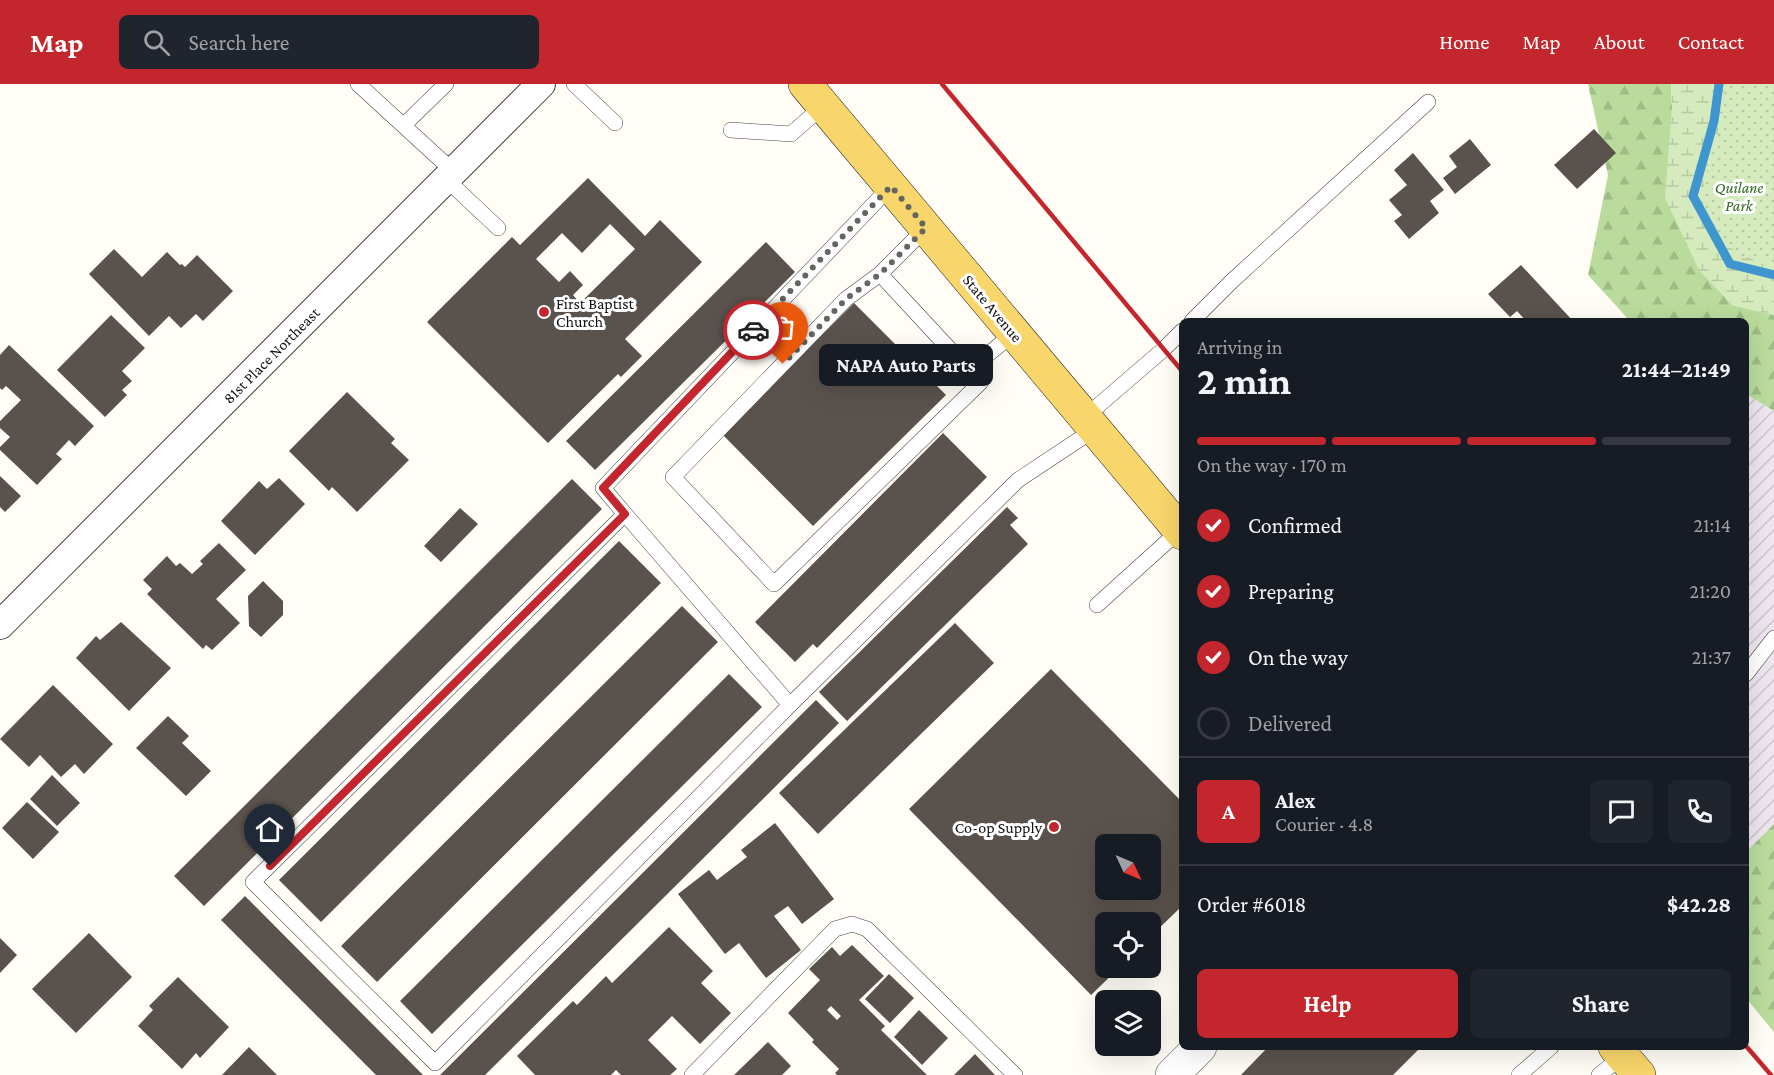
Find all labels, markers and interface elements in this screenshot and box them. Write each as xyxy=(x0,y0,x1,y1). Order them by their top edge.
search box xyxy=(119,15,539,69)
icon: search xyxy=(140,26,173,59)
text: Map xyxy=(30,27,83,58)
text: Search here xyxy=(188,30,289,55)
text: Home xyxy=(1439,30,1489,54)
text: Map xyxy=(1522,30,1561,54)
text: About xyxy=(1594,30,1645,54)
text: Contact xyxy=(1678,30,1744,54)
park label: Quilane Park xyxy=(1715,179,1763,214)
street label: State Avenue xyxy=(960,271,1026,345)
place label: First Baptist Church xyxy=(556,295,634,330)
courier xyxy=(723,300,783,360)
pin xyxy=(757,302,808,364)
street label: 81st Place Northeast xyxy=(220,303,323,407)
marker: First Baptist Church xyxy=(537,305,551,319)
icon: bag xyxy=(766,311,799,344)
icon: car xyxy=(737,314,770,347)
text: Arriving in xyxy=(1197,336,1282,358)
callout: NAPA Auto Parts xyxy=(819,343,993,385)
text: NAPA Auto Parts xyxy=(836,354,976,376)
text: 21:44–21:49 xyxy=(1622,357,1731,382)
text: 2 min xyxy=(1197,359,1291,402)
text: On the way · 170 m xyxy=(1197,454,1347,476)
icon: check xyxy=(1197,509,1230,542)
text: Confirmed xyxy=(1248,513,1342,538)
text: 21:14 xyxy=(1693,514,1731,536)
icon: check xyxy=(1197,575,1230,608)
text: Preparing xyxy=(1248,579,1334,604)
text: 21:20 xyxy=(1689,580,1731,602)
icon: check xyxy=(1197,641,1230,674)
text: On the way xyxy=(1248,645,1348,670)
text: 21:37 xyxy=(1692,646,1731,668)
text: Delivered xyxy=(1248,711,1332,736)
button: chat xyxy=(1590,780,1653,843)
button: phone xyxy=(1668,780,1731,843)
text: Alex xyxy=(1275,788,1316,813)
text: A xyxy=(1222,799,1235,824)
pin xyxy=(244,804,295,866)
icon: home xyxy=(253,813,286,846)
text: Courier · 4.8 xyxy=(1275,813,1373,835)
place label: Co-op Supply xyxy=(955,819,1043,837)
marker: Co-op Supply xyxy=(1047,820,1061,834)
north arrow xyxy=(1095,834,1161,900)
map controls xyxy=(1095,834,1161,1056)
text: Order #6018 xyxy=(1197,892,1306,917)
text: $42.28 xyxy=(1667,892,1731,917)
button: locate xyxy=(1095,912,1161,978)
button: Help xyxy=(1197,969,1458,1038)
button: Share xyxy=(1470,969,1731,1038)
button: layers xyxy=(1095,990,1161,1056)

